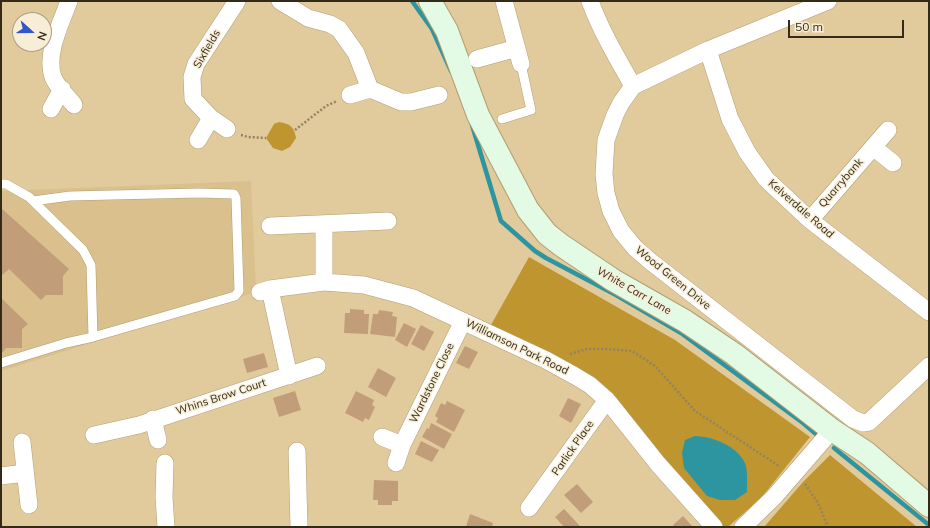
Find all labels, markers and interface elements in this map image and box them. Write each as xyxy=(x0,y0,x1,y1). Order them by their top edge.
north arrow xyxy=(12,12,52,52)
scale bar xyxy=(790,12,906,38)
text: 50 m xyxy=(795,19,823,34)
street label: Sixfields xyxy=(191,27,223,71)
text: N xyxy=(34,30,50,42)
street label: Quarrybank xyxy=(816,156,866,210)
street label: Kelverdale Road xyxy=(765,177,837,241)
street label: Wood Green Drive xyxy=(633,243,713,313)
street label: White Carr Lane xyxy=(594,264,674,318)
street label: Williamson Park Road xyxy=(463,316,571,378)
street label: Wardstone Close xyxy=(407,341,457,425)
street label: Whins Brow Court xyxy=(174,376,268,418)
street label: Parlick Place xyxy=(549,418,597,478)

